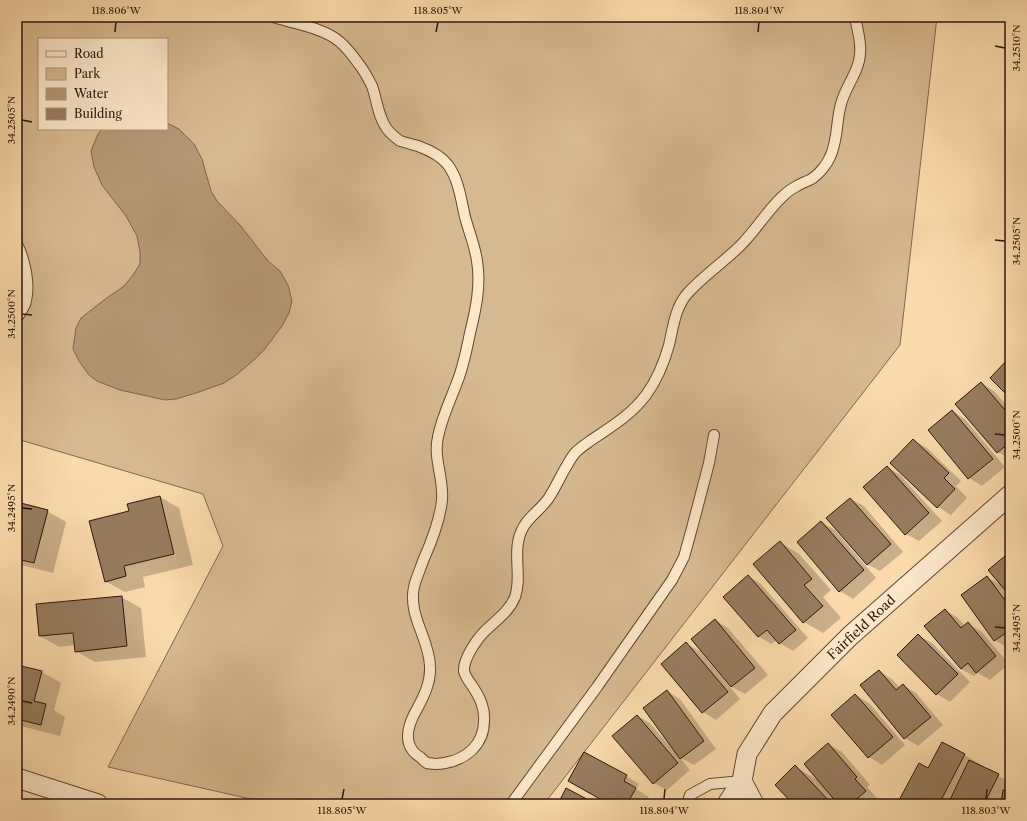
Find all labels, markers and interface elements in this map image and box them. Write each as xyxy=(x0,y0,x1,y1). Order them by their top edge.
text: 118.806°W xyxy=(91,4,142,17)
text: 118.805°W xyxy=(414,4,464,17)
text: 118.804°W xyxy=(734,4,785,17)
text: 34.2510°N xyxy=(1010,24,1023,72)
legend xyxy=(38,38,168,130)
text: Road xyxy=(74,46,104,61)
text: Park xyxy=(74,66,101,81)
text: Water xyxy=(73,86,108,101)
text: 34.2505°N xyxy=(5,96,18,144)
text: Building xyxy=(74,106,122,121)
text: 34.2505°N xyxy=(1010,217,1023,265)
text: 34.2500°N xyxy=(5,289,18,339)
text: 34.2500°N xyxy=(1010,410,1023,460)
text: 34.2495°N xyxy=(5,484,18,532)
street label: Fairfield Road xyxy=(824,591,898,663)
text: 34.2495°N xyxy=(1010,604,1023,652)
text: 34.2490°N xyxy=(5,676,18,726)
text: 118.805°W xyxy=(318,804,368,817)
text: 118.804°W xyxy=(639,804,690,817)
text: 118.803°W xyxy=(961,804,1012,817)

